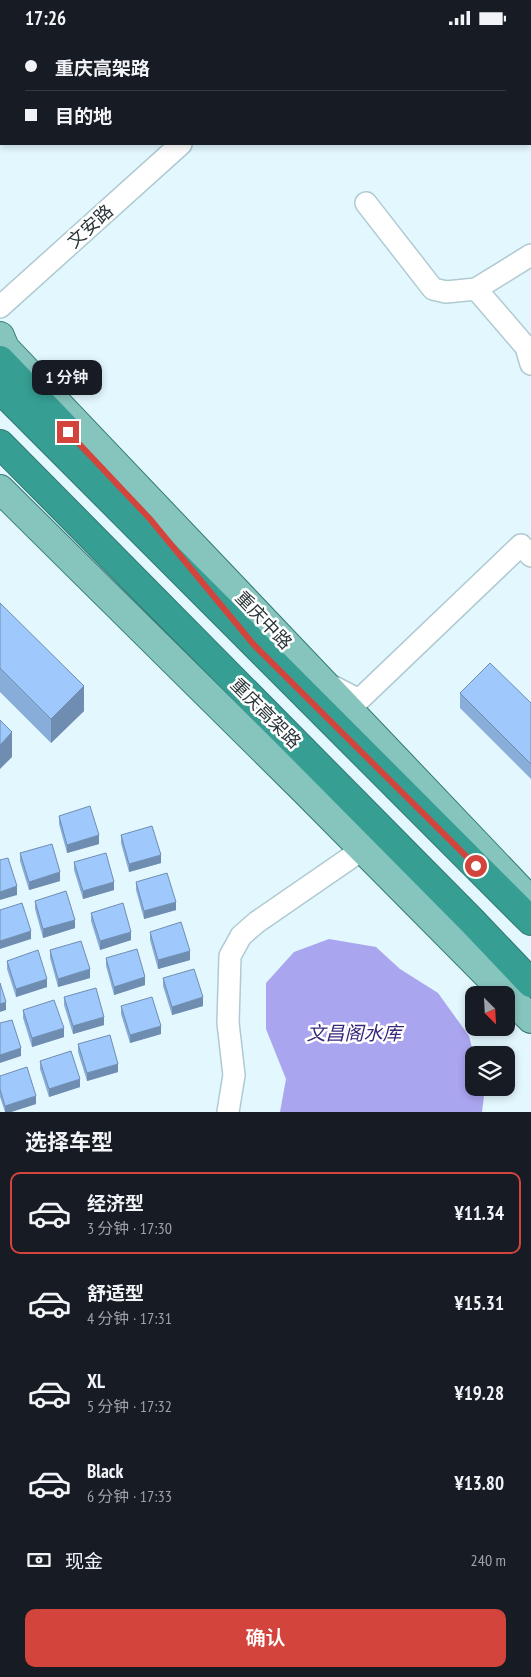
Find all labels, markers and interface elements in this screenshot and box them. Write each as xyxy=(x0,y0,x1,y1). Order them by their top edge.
text: 17:26 xyxy=(25,6,66,30)
text: 重庆高架路 xyxy=(55,56,150,80)
text: 目的地 xyxy=(55,104,112,128)
street label: 文安路 xyxy=(62,199,118,253)
callout: 1 分钟 xyxy=(33,359,103,395)
text: 1 分钟 xyxy=(46,367,88,387)
route end xyxy=(57,421,79,443)
street label: 重庆中路 xyxy=(231,586,297,654)
street label: 重庆高架路 xyxy=(226,673,306,753)
route start xyxy=(465,855,487,877)
north arrow xyxy=(465,986,515,1036)
map controls xyxy=(465,986,515,1096)
water label: 文昌阁水库 xyxy=(306,1021,404,1045)
button: layers xyxy=(465,1046,515,1096)
text: 选择车型 xyxy=(25,1128,113,1156)
icon: car xyxy=(27,1191,72,1236)
text: 经济型 xyxy=(87,1191,144,1215)
text: ¥11.34 xyxy=(455,1201,504,1225)
text: 3 分钟 · 17:30 xyxy=(87,1218,172,1238)
icon: car xyxy=(27,1281,72,1326)
text: 舒适型 xyxy=(87,1281,144,1305)
text: ¥15.31 xyxy=(455,1291,504,1315)
text: 4 分钟 · 17:31 xyxy=(87,1308,172,1328)
text: XL xyxy=(87,1369,105,1393)
icon: car xyxy=(27,1371,72,1416)
text: ¥19.28 xyxy=(455,1381,504,1405)
text: 5 分钟 · 17:32 xyxy=(87,1396,172,1416)
text: Black xyxy=(87,1459,123,1483)
icon: car xyxy=(27,1461,72,1506)
text: ¥13.80 xyxy=(455,1471,504,1495)
text: 6 分钟 · 17:33 xyxy=(87,1486,172,1506)
icon: cash xyxy=(25,1546,53,1574)
text: 现金 xyxy=(65,1549,103,1573)
text: 240 m xyxy=(471,1550,506,1570)
button: 确认 xyxy=(25,1609,506,1667)

